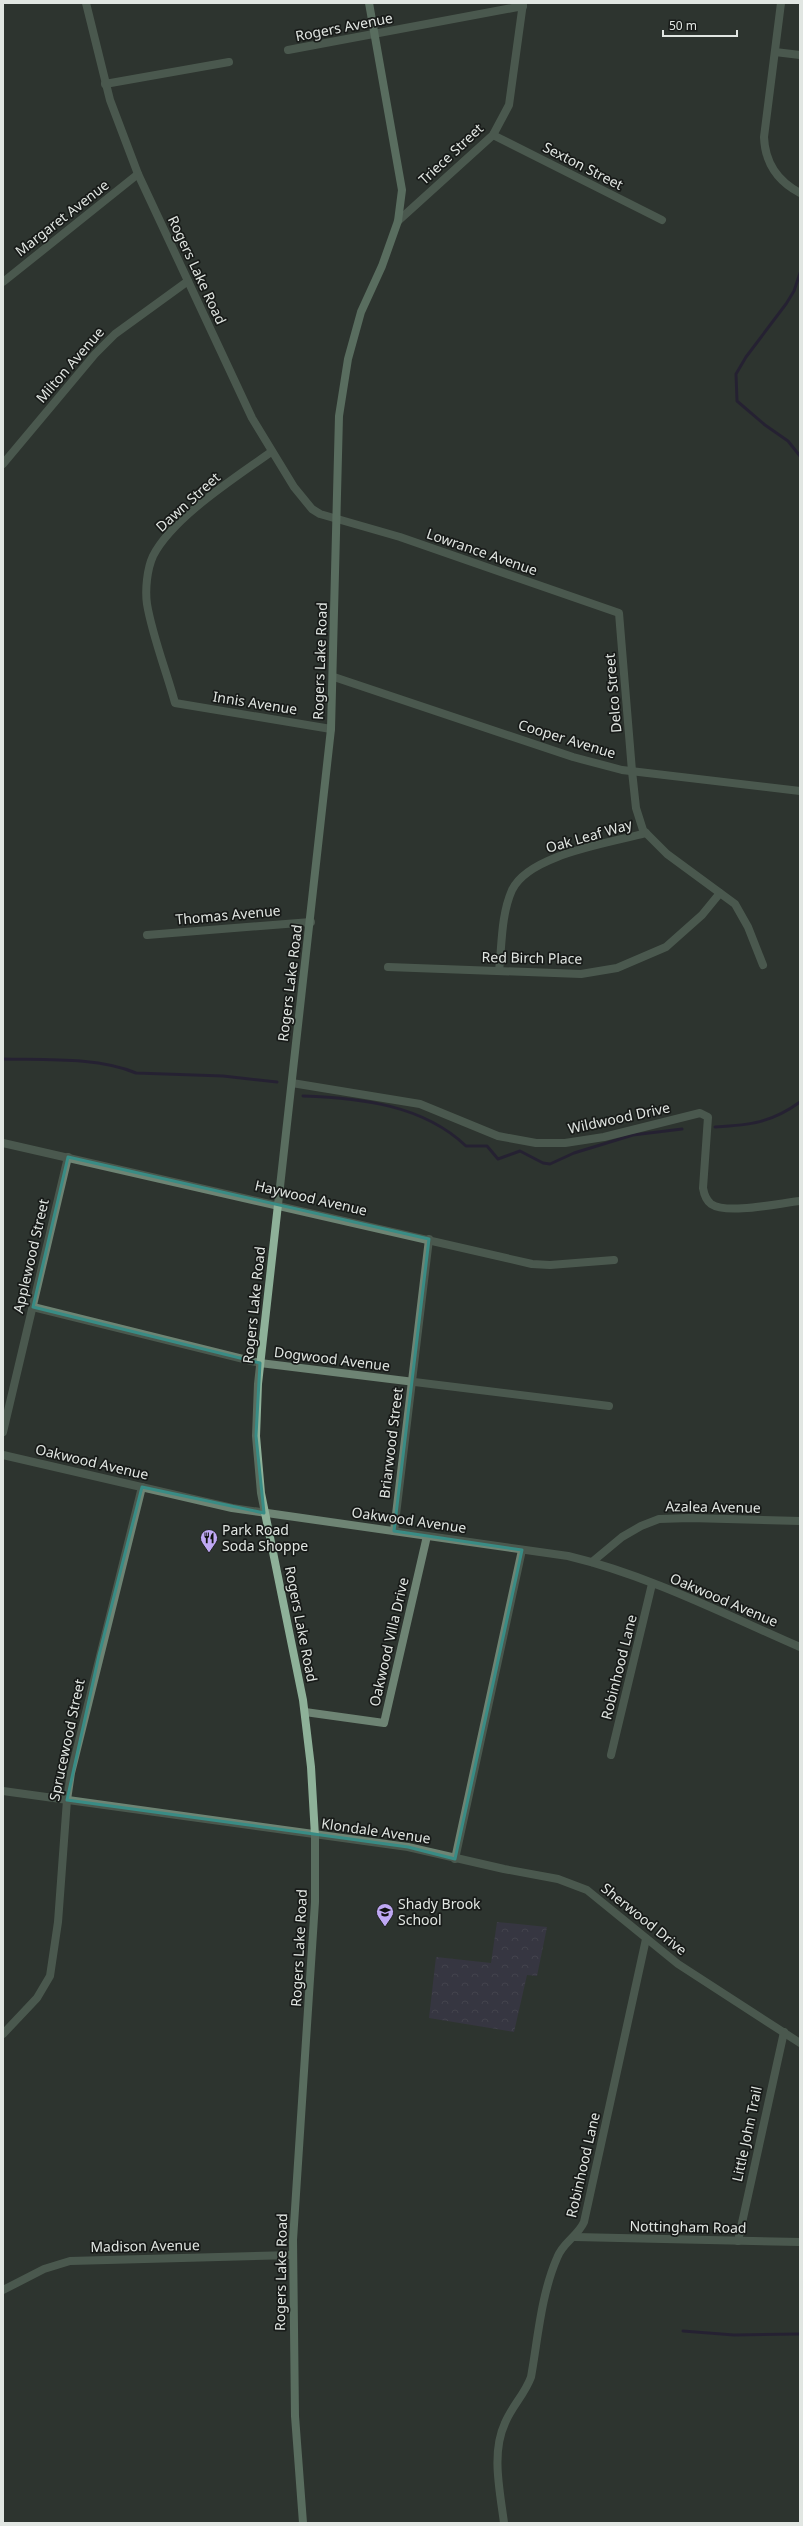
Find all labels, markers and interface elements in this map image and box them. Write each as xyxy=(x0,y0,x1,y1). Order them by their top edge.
street label: Rogers Avenue xyxy=(294,8,394,45)
scale bar xyxy=(663,12,737,38)
text: 50 m xyxy=(669,17,697,34)
street label: Triece Street xyxy=(414,119,487,188)
street label: Sexton Street xyxy=(540,137,627,194)
street label: Margaret Avenue xyxy=(11,175,113,260)
street label: Rogers Lake Road xyxy=(164,212,231,327)
street label: Milton Avenue xyxy=(31,323,108,407)
street label: Dawn Street xyxy=(151,468,224,536)
street label: Lowrance Avenue xyxy=(424,524,540,579)
street label: Rogers Lake Road xyxy=(308,602,331,720)
street label: Delco Street xyxy=(600,653,625,734)
street label: Innis Avenue xyxy=(212,686,299,719)
street label: Cooper Avenue xyxy=(516,715,618,762)
street label: Oak Leaf Way xyxy=(543,814,635,857)
street label: Thomas Avenue xyxy=(175,900,281,929)
street label: Rogers Lake Road xyxy=(273,923,306,1042)
street label: Red Birch Place xyxy=(482,947,583,968)
street label: Wildwood Drive xyxy=(566,1097,672,1138)
street label: Haywood Avenue xyxy=(253,1175,369,1220)
street label: Applewood Street xyxy=(8,1197,53,1315)
street label: Rogers Lake Road xyxy=(238,1245,269,1364)
street label: Dogwood Avenue xyxy=(273,1342,391,1375)
street label: Briarwood Street xyxy=(374,1386,407,1499)
street label: Oakwood Avenue xyxy=(34,1439,151,1484)
street label: Azalea Avenue xyxy=(665,1496,761,1517)
street label: Oakwood Avenue xyxy=(350,1502,468,1537)
place label: Park Road Soda Shoppe xyxy=(222,1520,308,1555)
restaurant icon: Park Road Soda Shoppe xyxy=(199,1528,219,1553)
street label: Rogers Lake Road xyxy=(281,1564,322,1683)
street label: Oakwood Avenue xyxy=(667,1568,781,1631)
street label: Oakwood Villa Drive xyxy=(364,1575,413,1708)
street label: Robinhood Lane xyxy=(596,1612,641,1721)
street label: Sprucewood Street xyxy=(44,1677,89,1803)
street label: Klondale Avenue xyxy=(320,1813,432,1848)
street label: Sherwood Drive xyxy=(598,1878,691,1959)
street label: Rogers Lake Road xyxy=(286,1889,311,2007)
place label: Shady Brook School xyxy=(398,1894,481,1929)
school or university icon: Shady Brook School xyxy=(375,1902,395,1927)
street label: Little John Trail xyxy=(727,2084,766,2183)
street label: Robinhood Lane xyxy=(561,2110,604,2219)
street label: Rogers Lake Road xyxy=(270,2213,291,2331)
street label: Nottingham Road xyxy=(629,2216,747,2237)
street label: Madison Avenue xyxy=(90,2235,200,2256)

